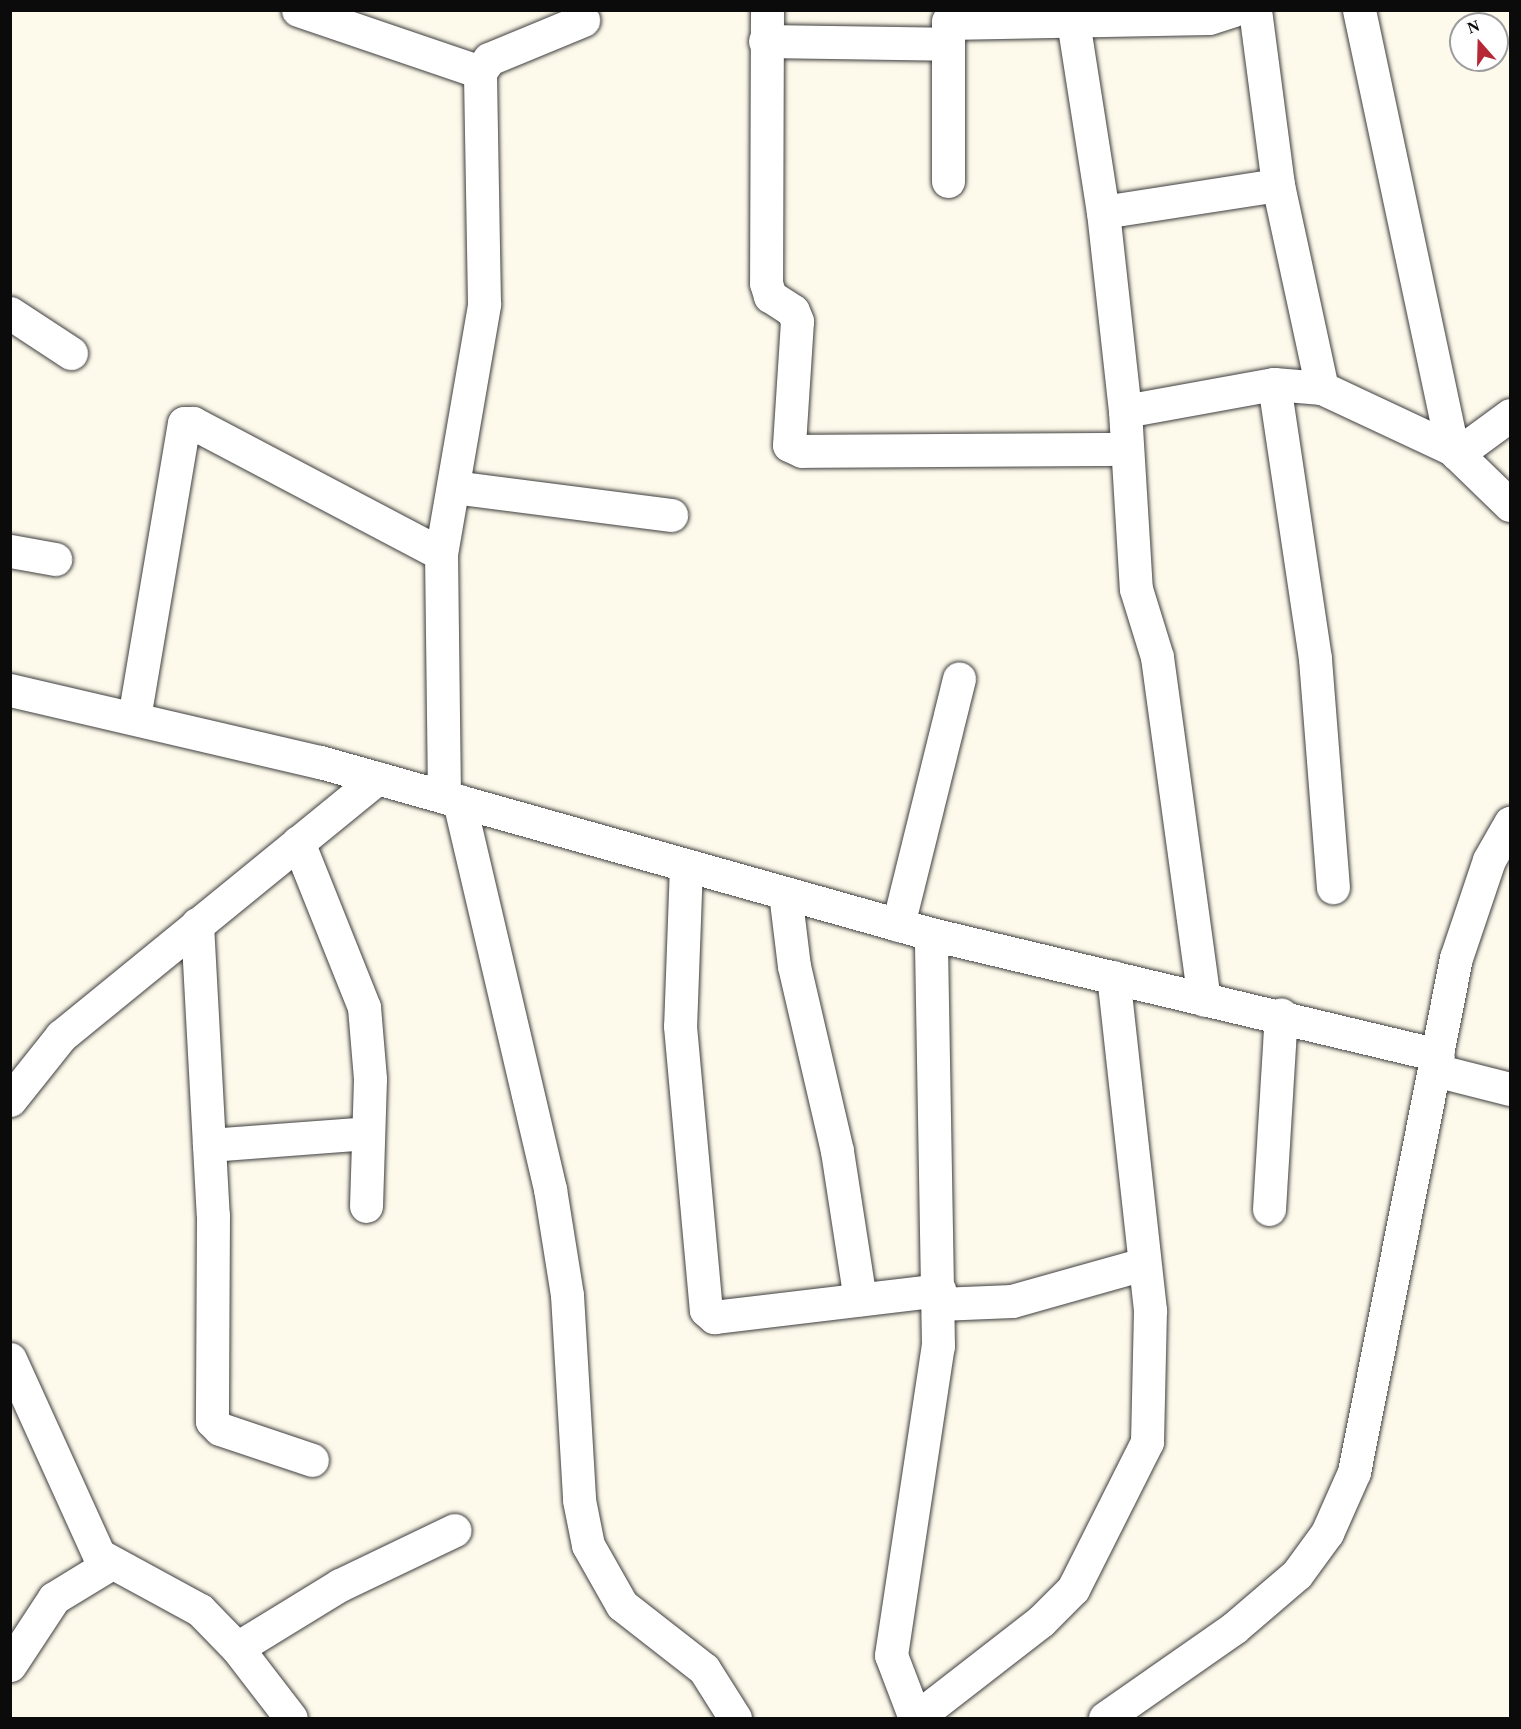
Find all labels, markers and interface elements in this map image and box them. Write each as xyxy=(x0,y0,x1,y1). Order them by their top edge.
north arrow xyxy=(1449,12,1509,72)
text: N xyxy=(1465,17,1482,36)

